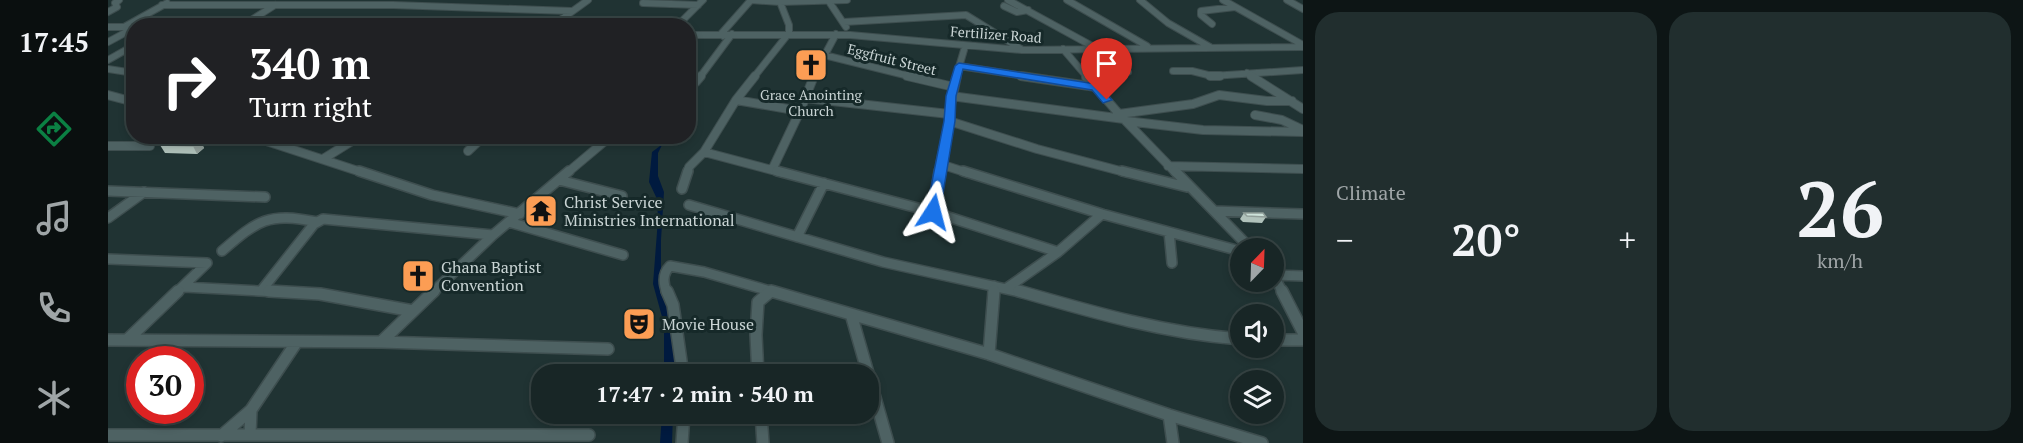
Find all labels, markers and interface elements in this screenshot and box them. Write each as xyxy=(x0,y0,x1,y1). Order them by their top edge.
street label: Fertilizer Road xyxy=(950,21,1043,47)
text: 17:45 xyxy=(19,24,89,60)
text: 340 m xyxy=(249,35,370,91)
pin xyxy=(1081,38,1132,100)
street label: Eggfruit Street xyxy=(845,39,939,79)
icon: right xyxy=(150,42,228,120)
church icon: Grace Anointing Church xyxy=(793,47,829,83)
icon: arrive xyxy=(1090,47,1123,80)
place label: Grace Anointing Church xyxy=(760,85,863,120)
text: Turn right xyxy=(249,89,372,125)
icon: directions xyxy=(33,108,75,150)
text: 26 xyxy=(1796,156,1884,259)
text: Climate xyxy=(1336,179,1406,206)
position arrow xyxy=(901,180,965,244)
place label: Christ Service Ministries International xyxy=(564,191,735,231)
temple icon: Christ Service Ministries International xyxy=(523,193,559,229)
icon: music xyxy=(33,197,75,239)
text: 20° xyxy=(1451,209,1521,269)
text: − xyxy=(1336,218,1354,261)
text: + xyxy=(1618,218,1636,261)
north arrow xyxy=(1230,238,1284,292)
map controls xyxy=(1230,238,1284,424)
text: km/h xyxy=(1817,247,1863,274)
place label: Ghana Baptist Convention xyxy=(441,256,541,296)
church icon: Ghana Baptist Convention xyxy=(400,258,436,294)
icon: phone xyxy=(33,287,75,329)
button: sound xyxy=(1230,304,1284,358)
theatre icon: Movie House xyxy=(621,306,657,342)
place label: Movie House xyxy=(662,313,754,335)
speed limit sign: 30 xyxy=(126,346,204,424)
button: layers xyxy=(1230,370,1284,424)
icon: climate xyxy=(33,377,75,419)
text: 17:47 · 2 min · 540 m xyxy=(596,379,814,408)

